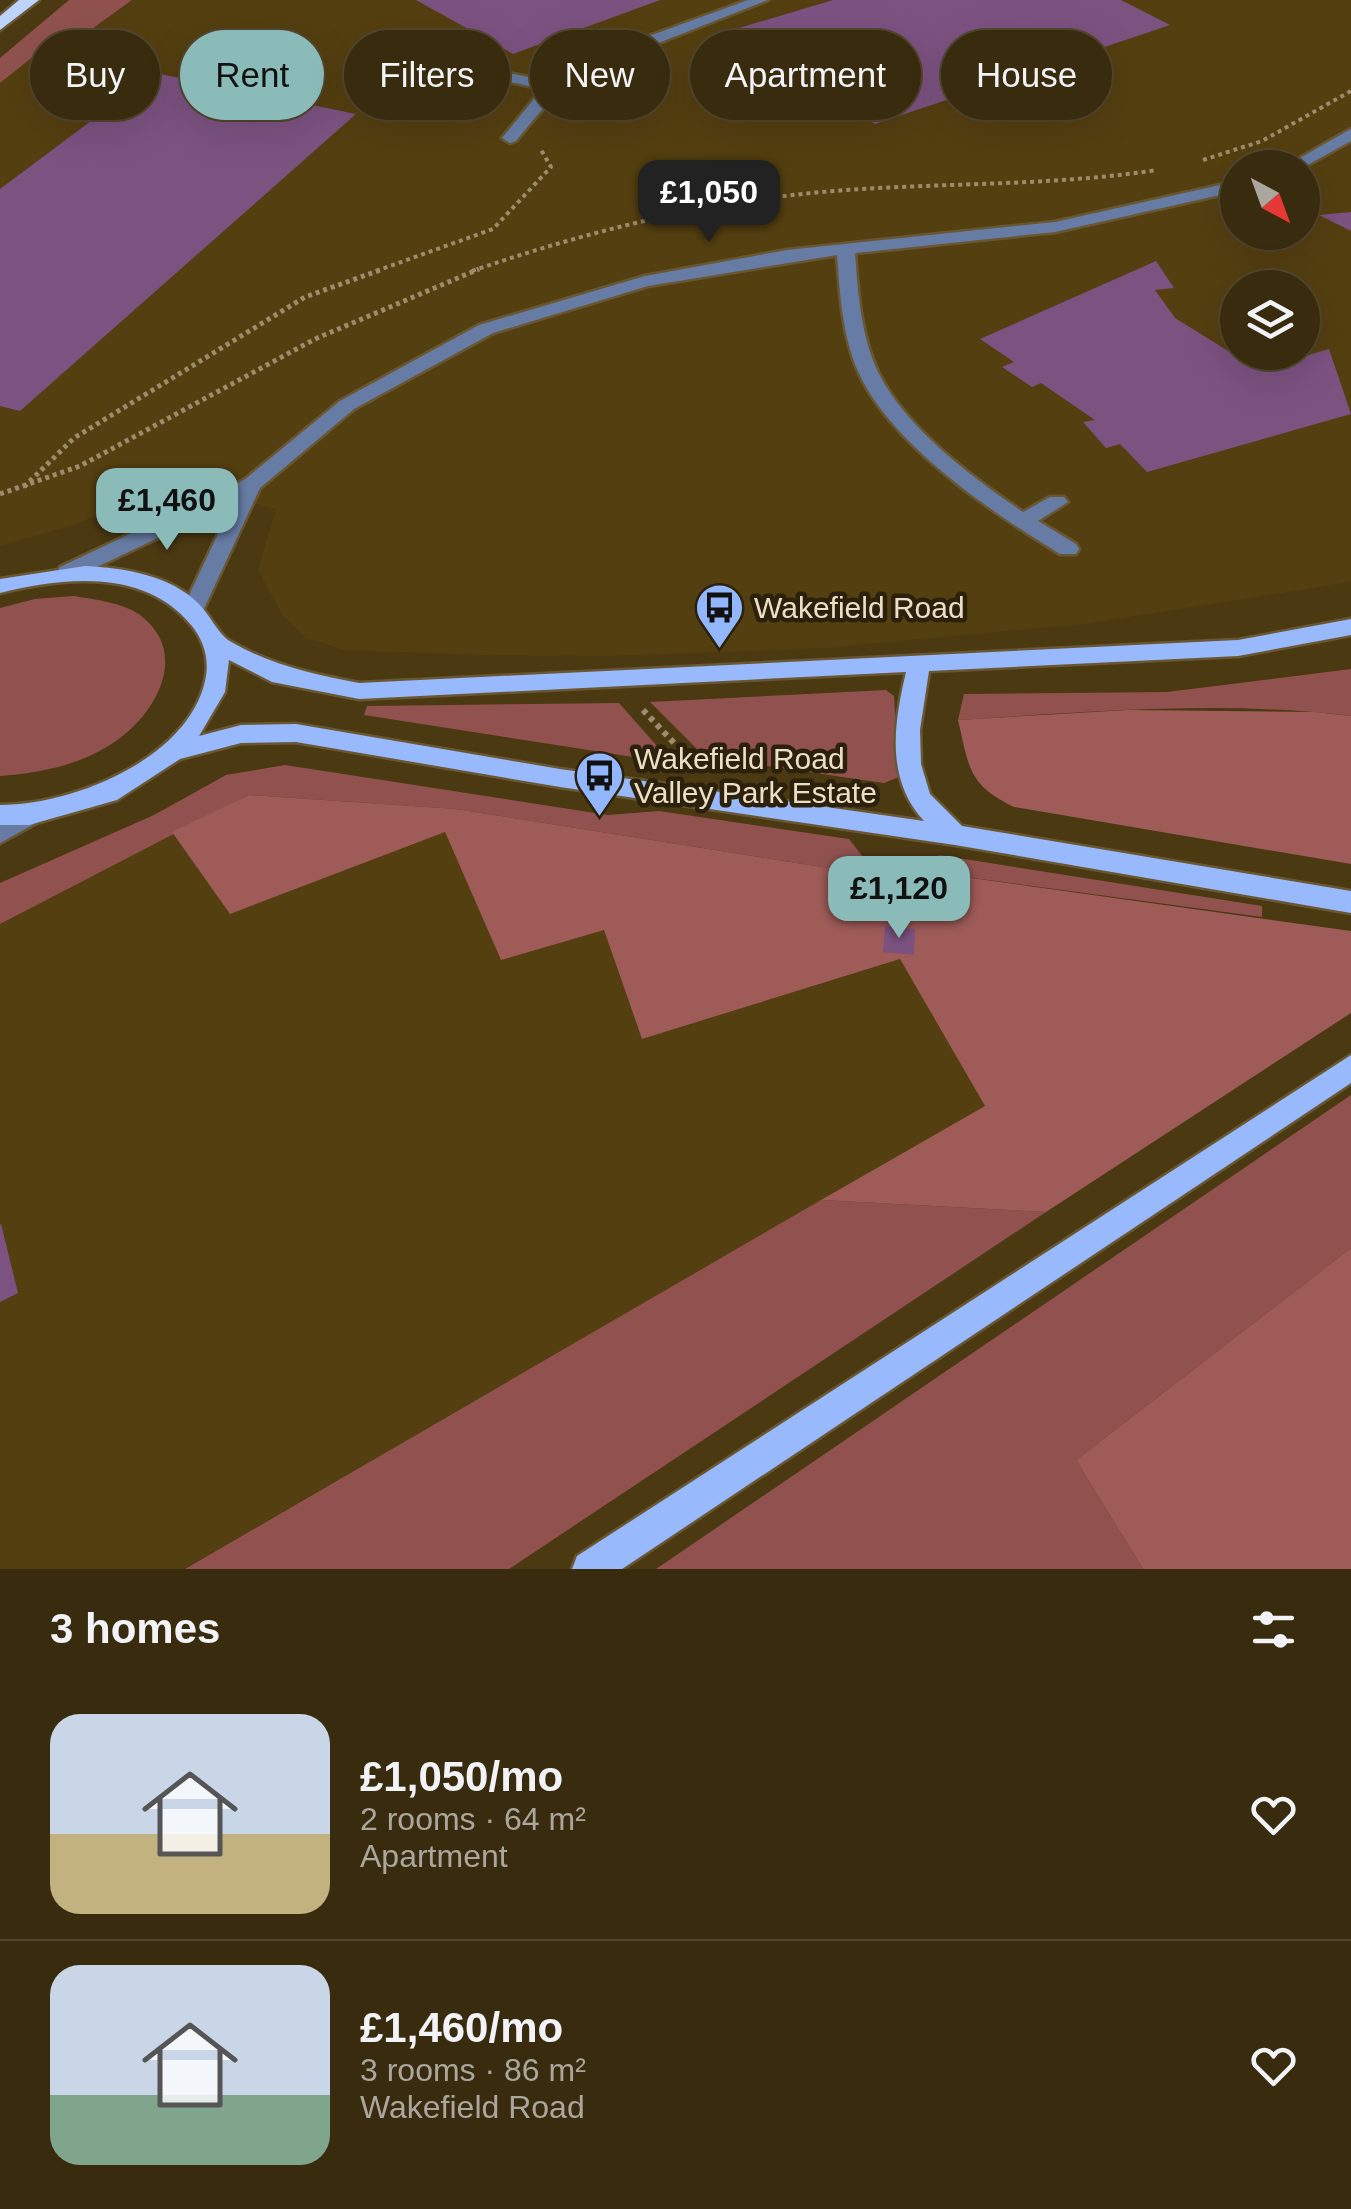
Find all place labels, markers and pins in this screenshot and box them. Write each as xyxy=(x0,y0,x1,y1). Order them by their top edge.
pin: £1,050 xyxy=(628,160,790,245)
pin: £1,460 xyxy=(86,468,248,553)
bus stop icon: Wakefield Road xyxy=(693,582,745,650)
place label: Wakefield Road xyxy=(754,591,965,624)
place label: Wakefield Road Valley Park Estate xyxy=(634,742,877,809)
bus stop icon: Wakefield Road Valley Park Estate xyxy=(573,750,625,818)
pin: £1,120 xyxy=(818,856,980,941)

